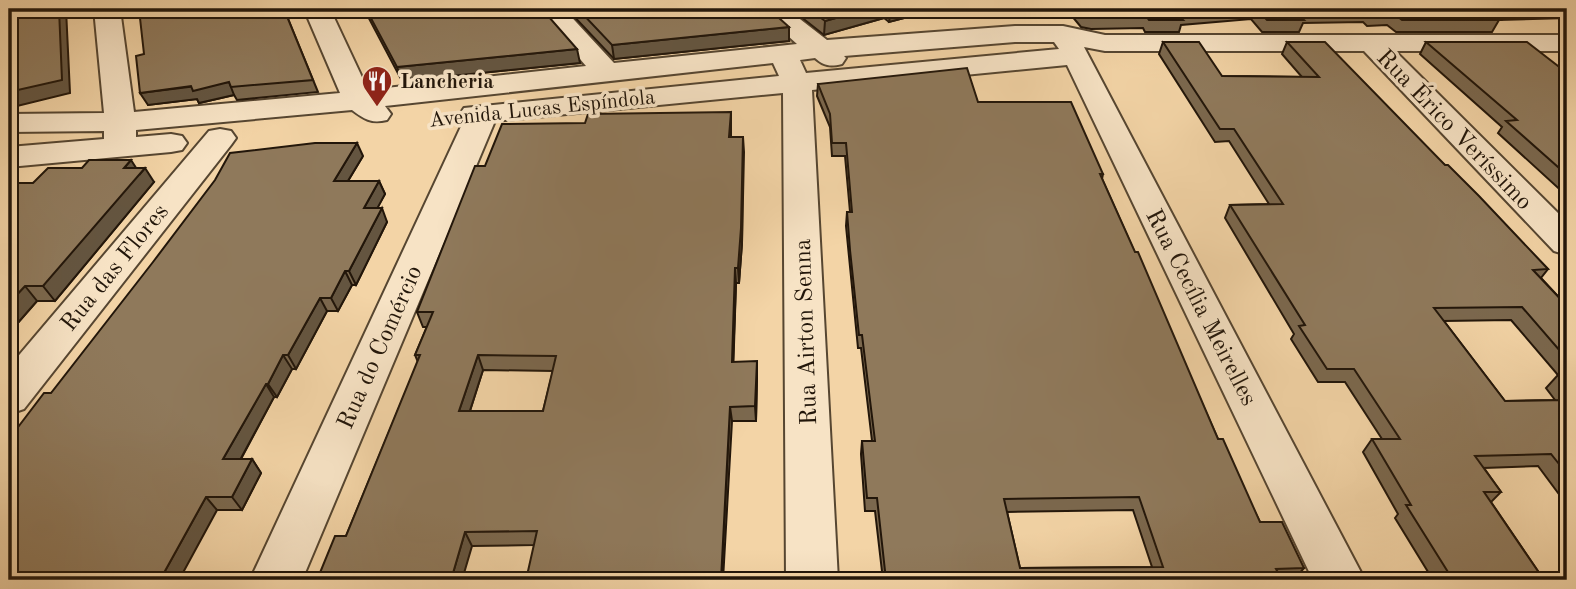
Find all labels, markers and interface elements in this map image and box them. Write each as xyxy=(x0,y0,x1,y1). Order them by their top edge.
street label: Rua Érico Veríssimo xyxy=(1371,43,1539,215)
restaurant icon: Lancheria xyxy=(360,64,394,108)
place label: Lancheria xyxy=(400,72,494,93)
street label: Avenida Lucas Espíndola xyxy=(428,87,656,132)
street label: Rua das Flores xyxy=(57,200,174,336)
street label: Rua Cecília Meirelles xyxy=(1140,206,1260,410)
street label: Rua Airton Senna xyxy=(792,238,822,426)
street label: Rua do Comércio xyxy=(334,262,428,433)

